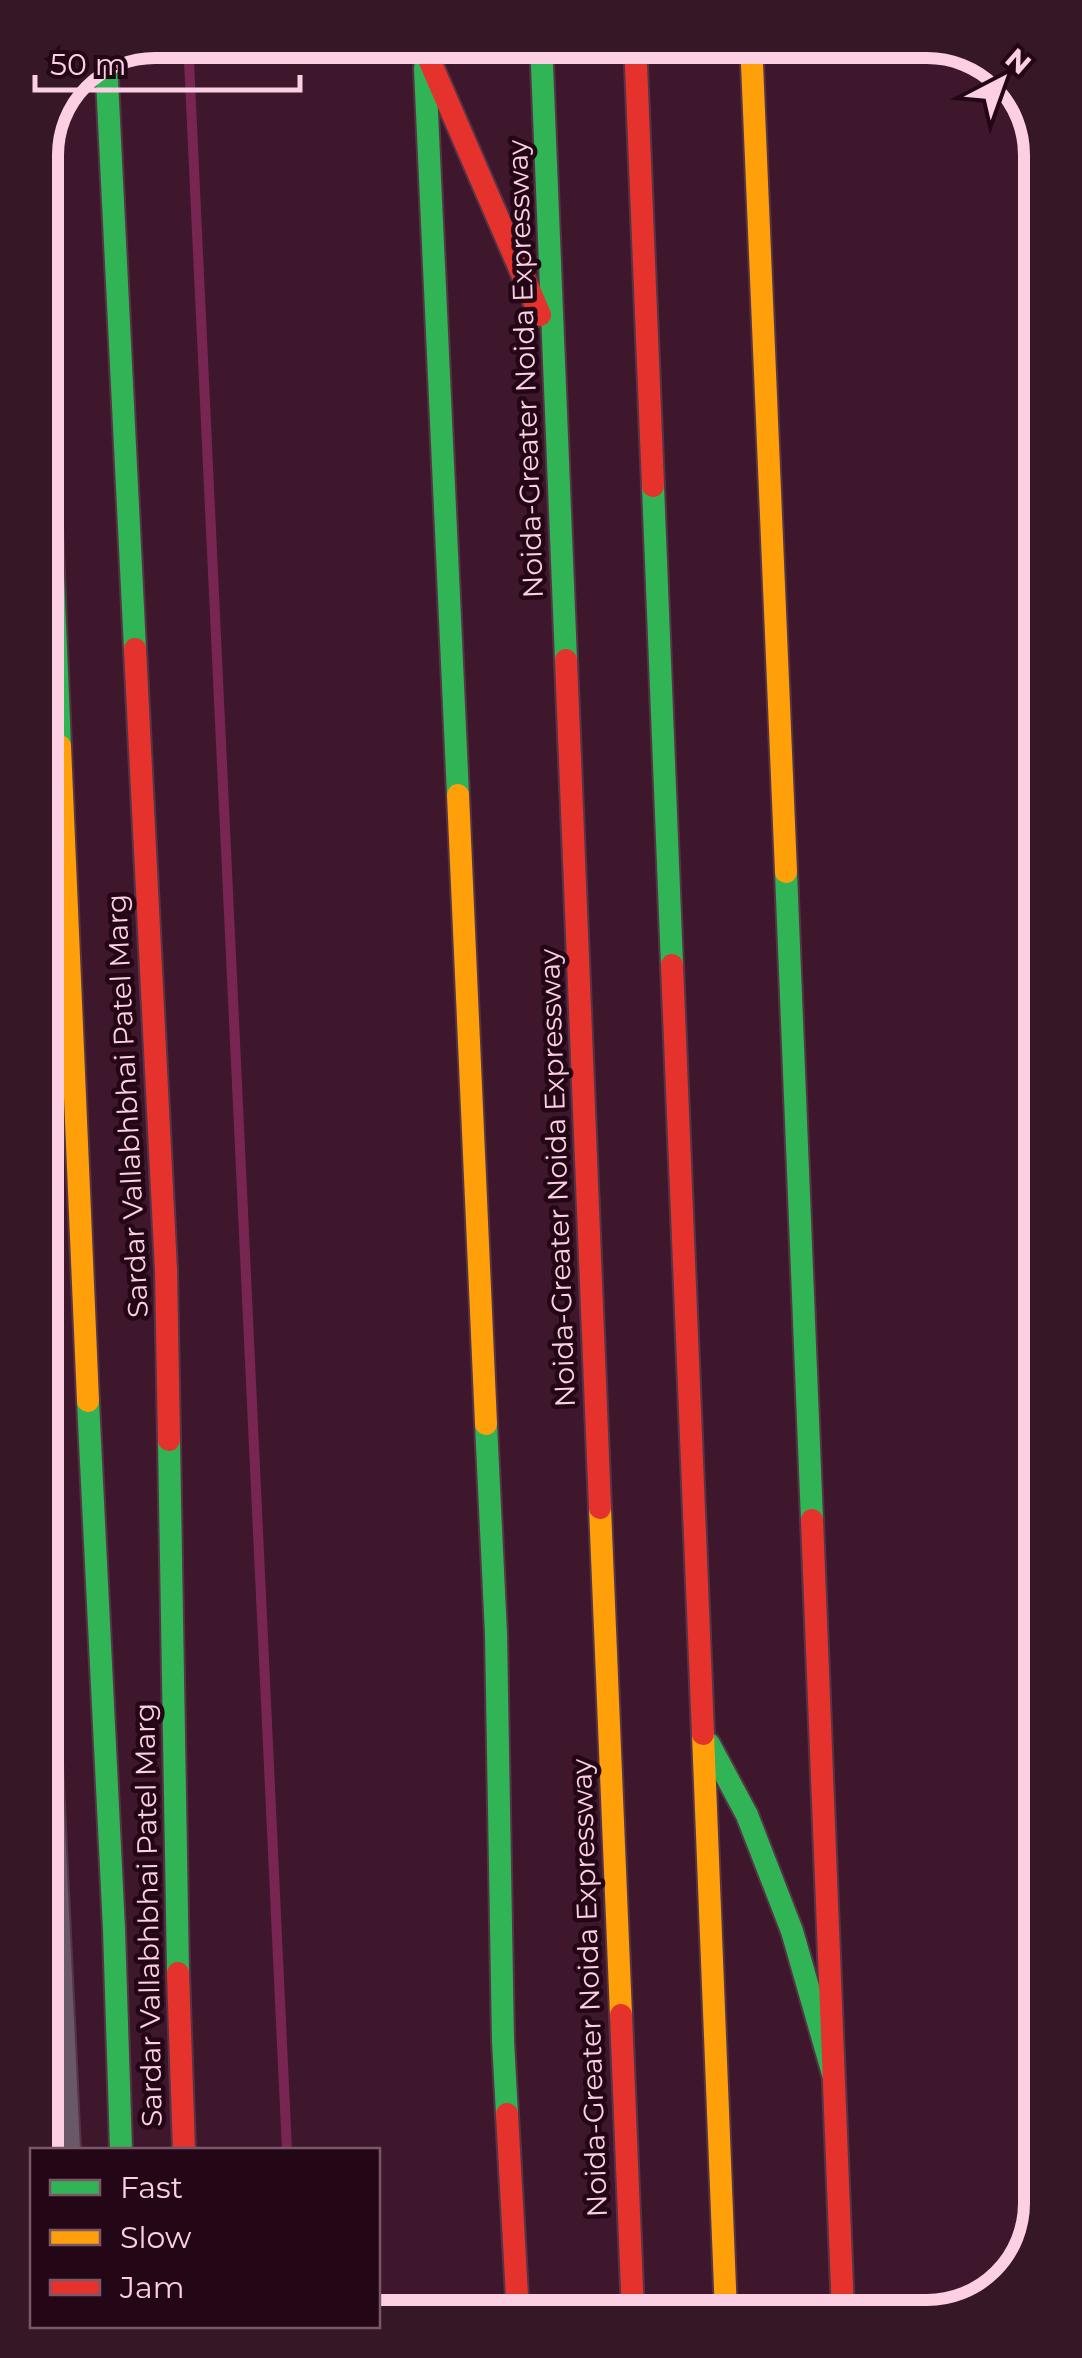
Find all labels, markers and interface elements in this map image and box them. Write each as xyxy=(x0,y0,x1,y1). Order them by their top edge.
scale bar xyxy=(35,30,300,92)
north arrow xyxy=(952,30,1052,130)
text: N xyxy=(999,41,1038,81)
text: 50 m xyxy=(50,46,127,83)
street label: Noida-Greater Noida Expressway xyxy=(500,138,550,599)
street label: Sardar Vallabhbhai Patel Marg xyxy=(99,893,155,1319)
street label: Noida-Greater Noida Expressway xyxy=(532,947,582,1408)
street label: Sardar Vallabhbhai Patel Marg xyxy=(127,1703,169,2127)
street label: Noida-Greater Noida Expressway xyxy=(564,1757,614,2218)
legend xyxy=(30,2148,380,2328)
text: Fast xyxy=(120,2169,183,2206)
text: Slow xyxy=(120,2219,192,2256)
text: Jam xyxy=(119,2269,185,2306)

